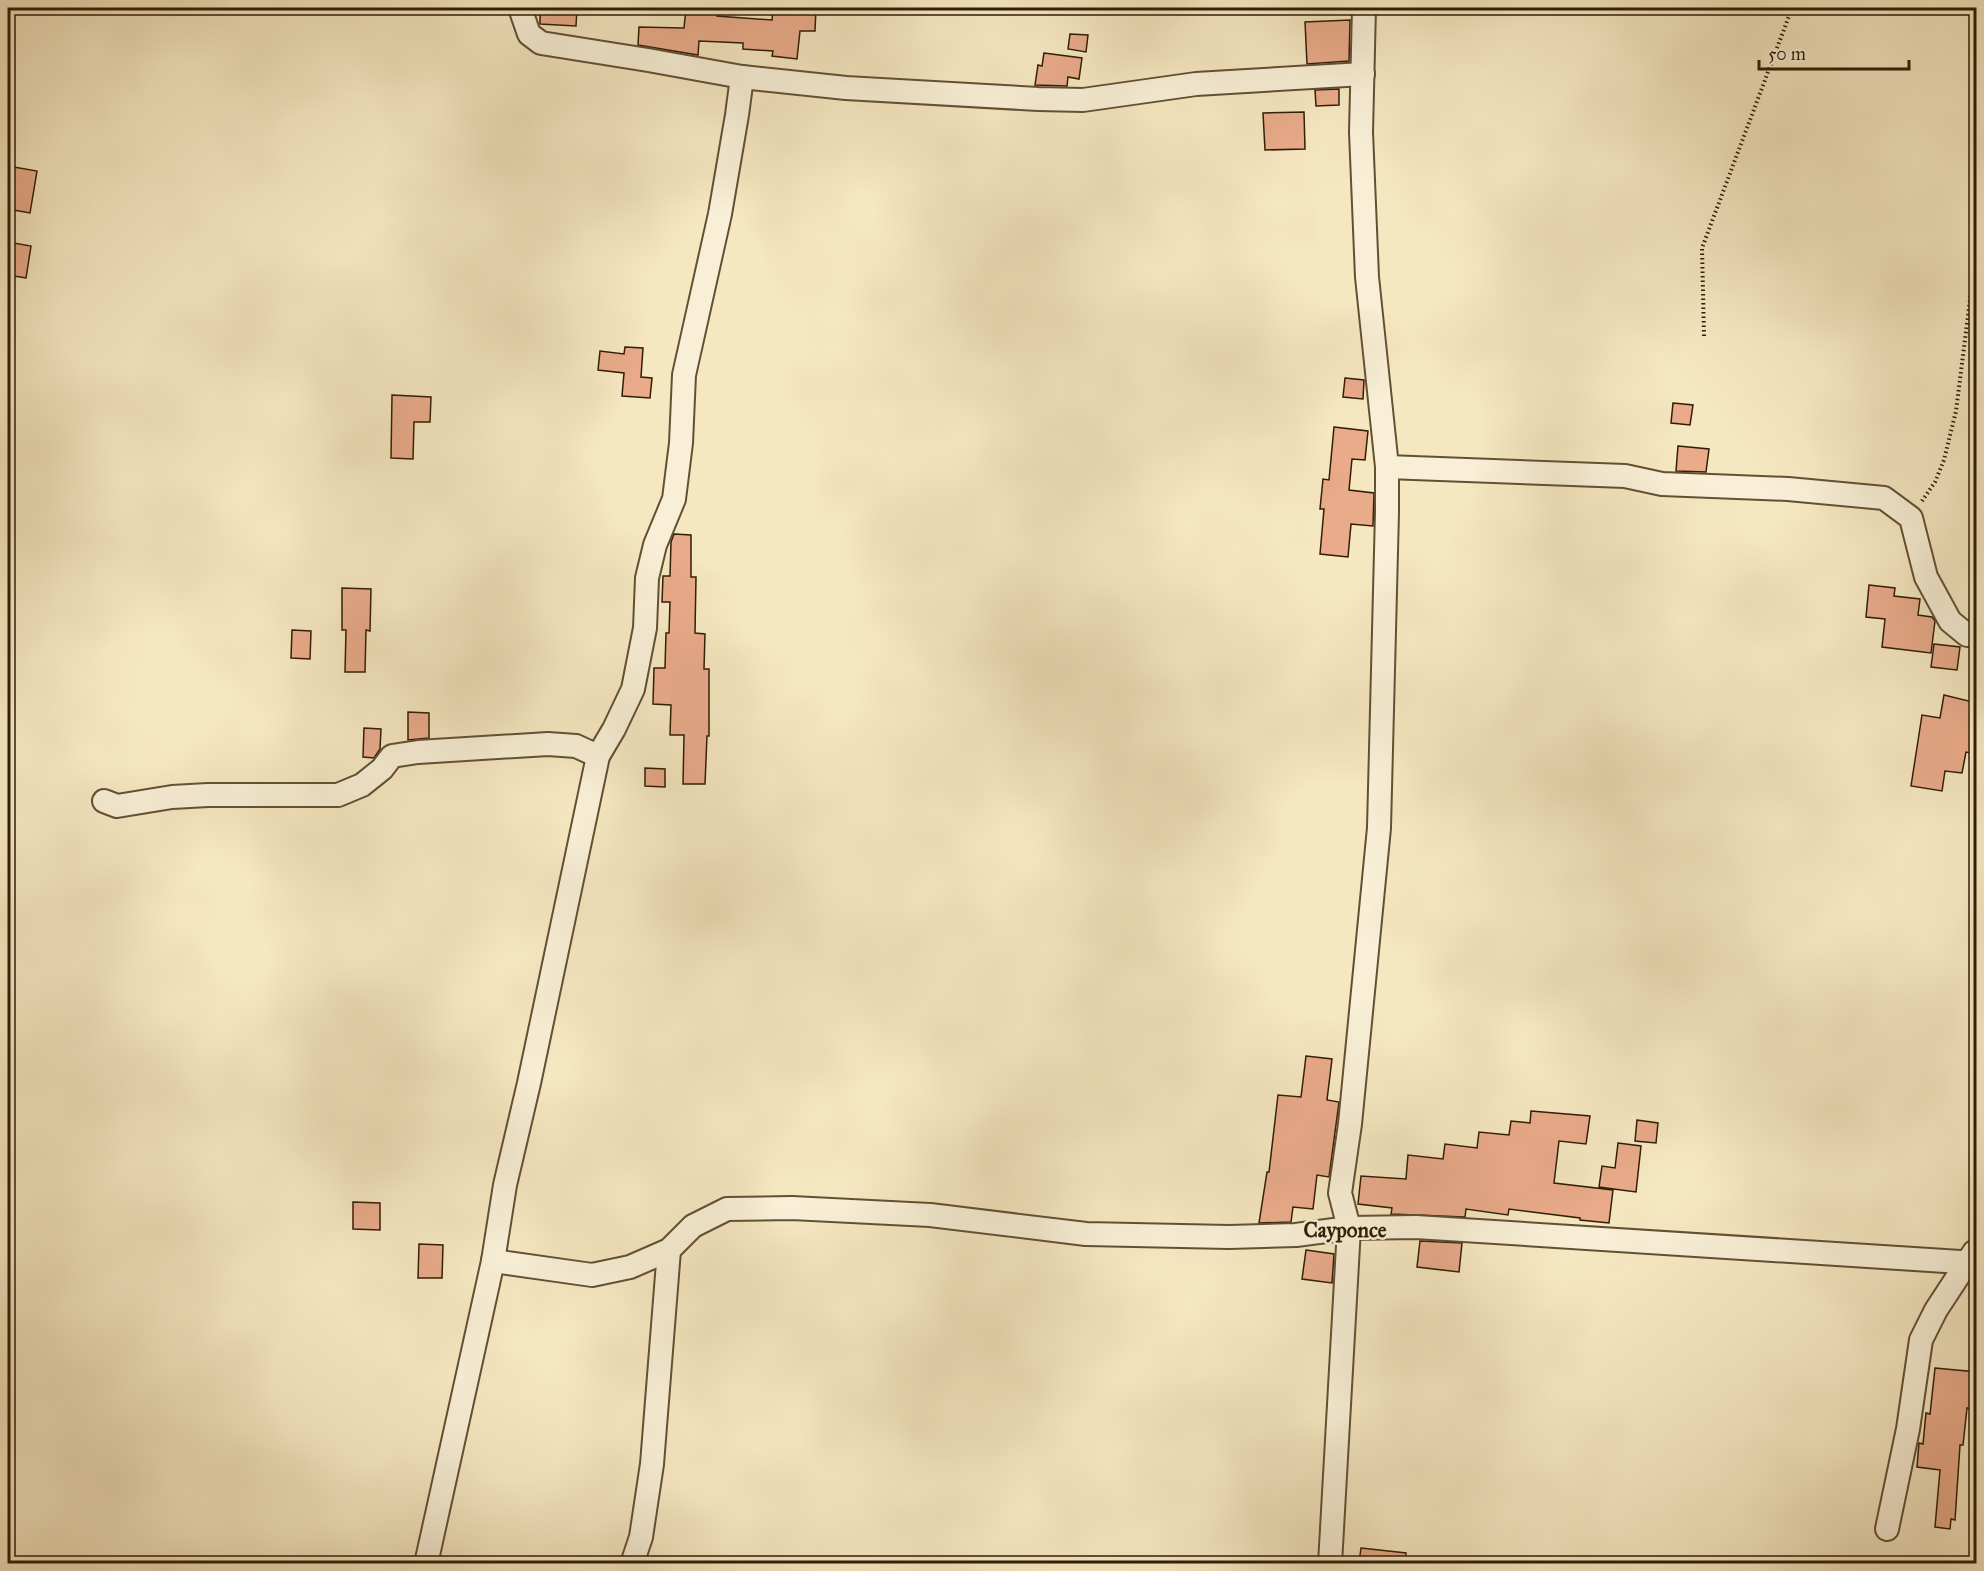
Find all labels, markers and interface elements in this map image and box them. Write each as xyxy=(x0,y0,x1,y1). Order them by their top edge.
scale bar xyxy=(1759,33,1909,71)
text: 50 m xyxy=(1768,43,1806,65)
district label: Cayponce xyxy=(1304,1217,1387,1243)

